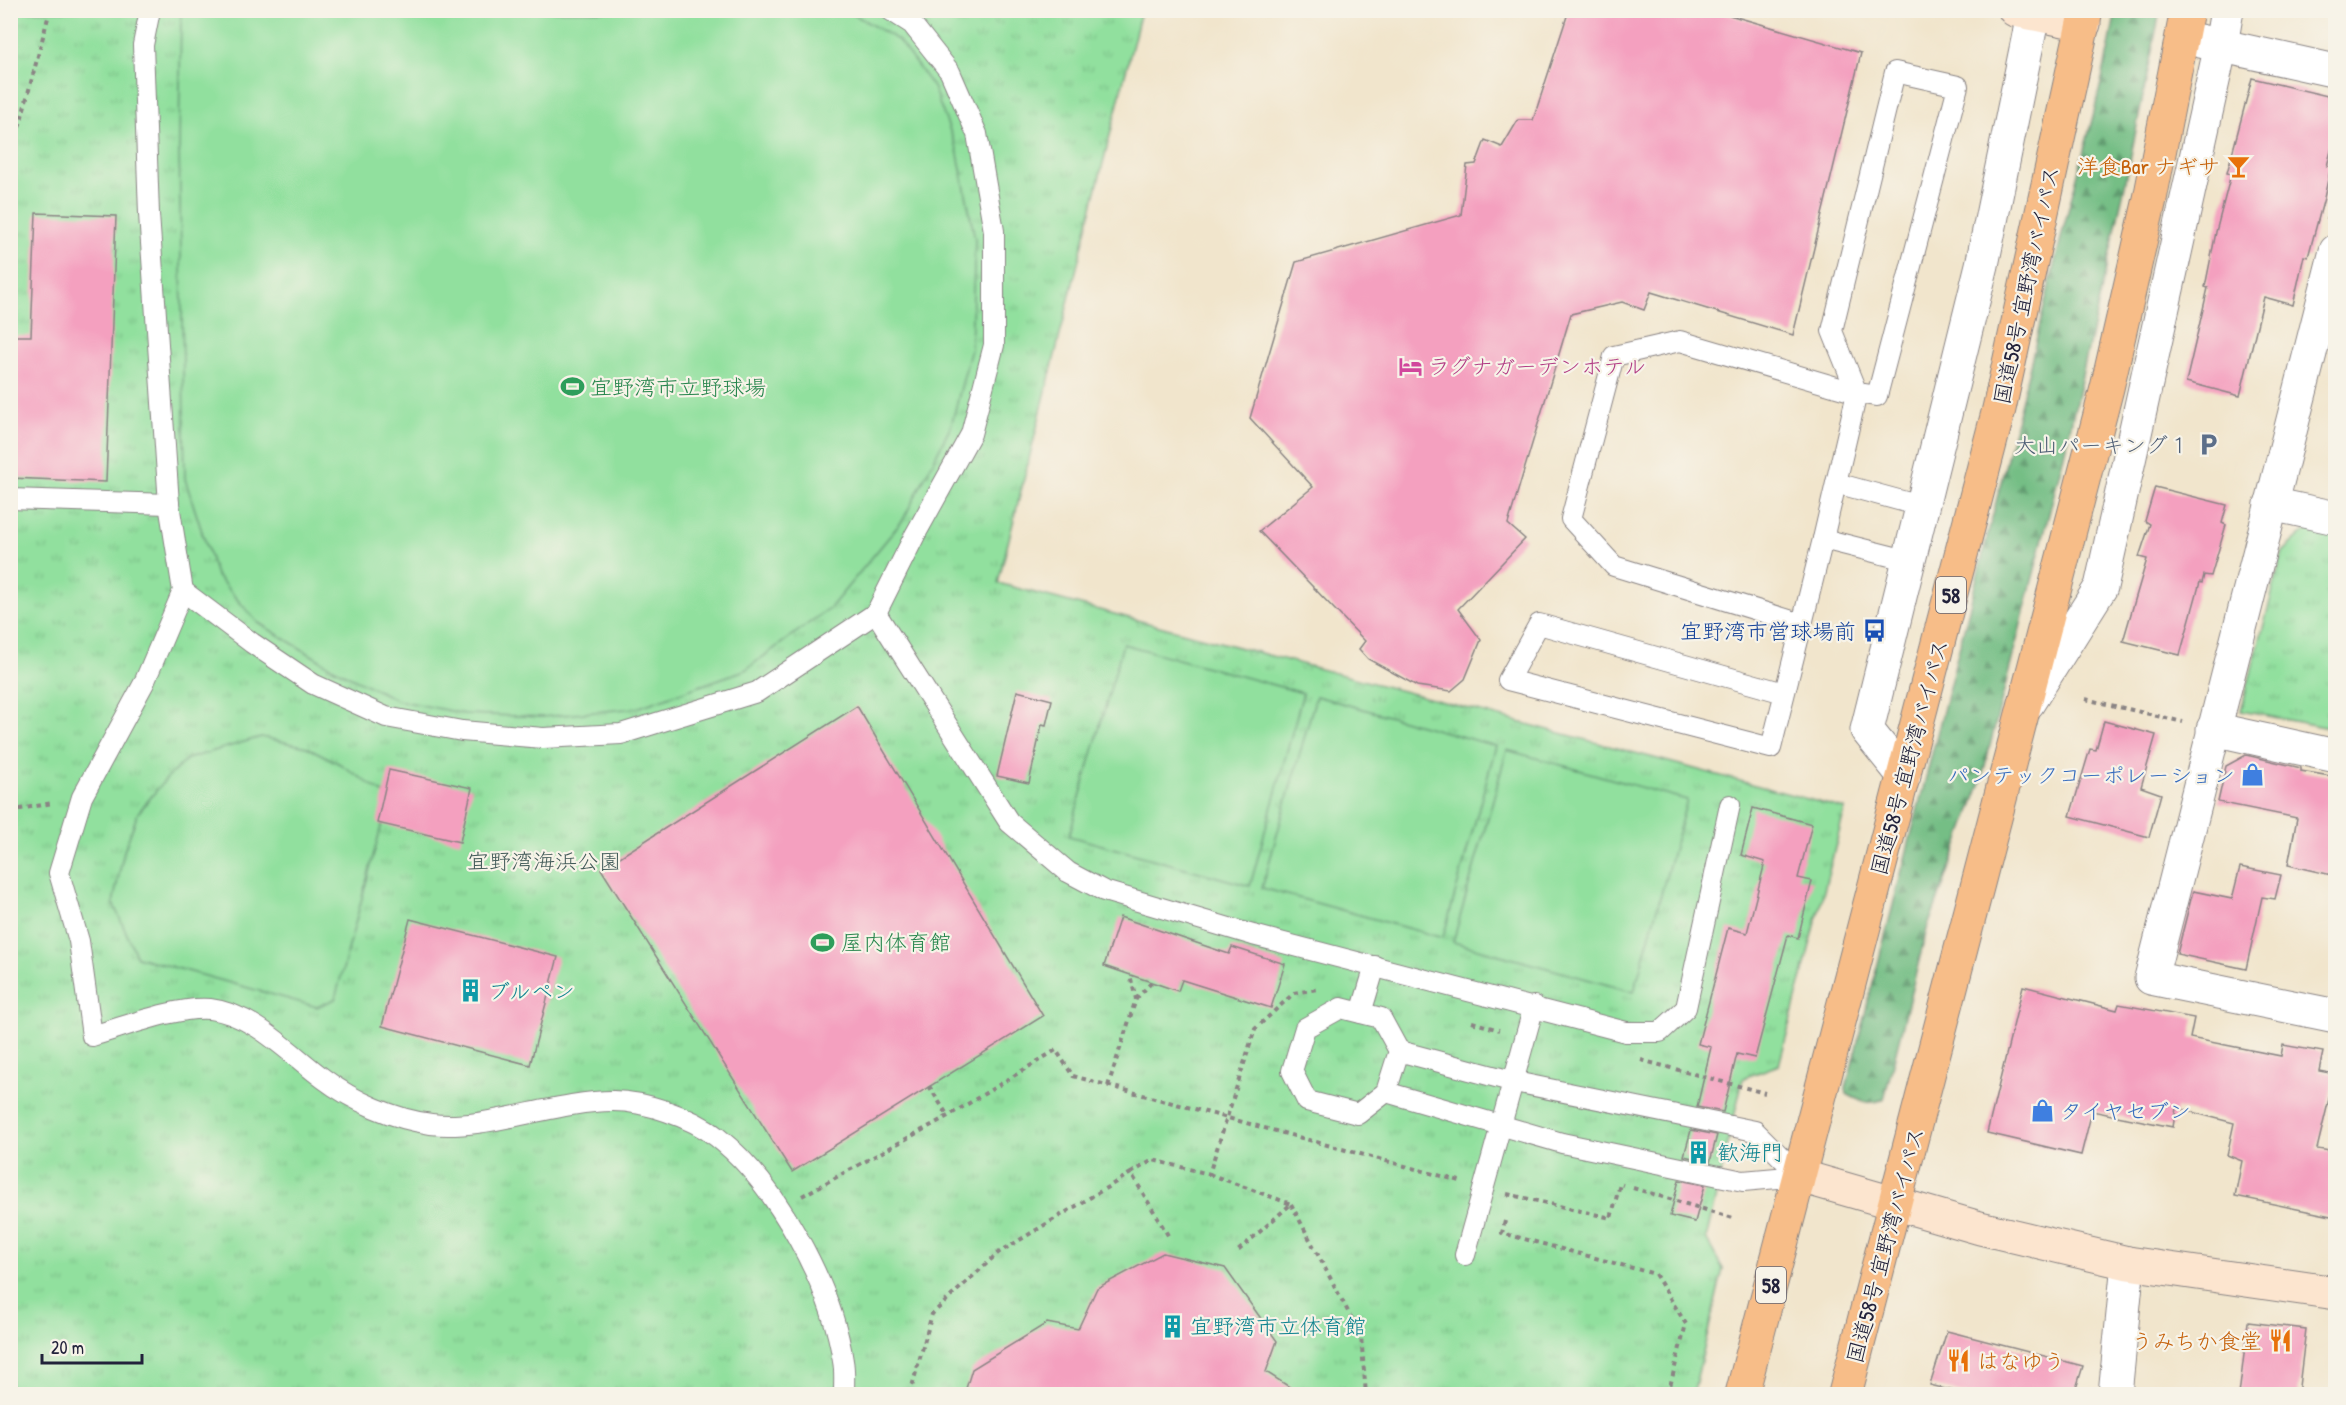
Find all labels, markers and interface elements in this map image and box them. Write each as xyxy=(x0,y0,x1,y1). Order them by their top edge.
place label: 洋食Bar ナギサ xyxy=(2077,151,2220,181)
bar icon: 洋食Bar ナギサ xyxy=(2225,153,2251,179)
street label: 国道58号 宜野湾バイパス xyxy=(1986,163,2066,407)
place label: ラグナガーデンホテル xyxy=(1428,351,1646,381)
hotel icon: ラグナガーデンホテル xyxy=(1397,353,1423,379)
place label: 宜野湾市立野球場 xyxy=(590,372,766,402)
sports icon: 宜野湾市立野球場 xyxy=(559,374,585,400)
place label: 大山パーキング１ xyxy=(2014,430,2190,460)
parking icon: 大山パーキング１ xyxy=(2195,432,2221,458)
road number: 58 xyxy=(1936,577,1966,613)
place label: 宜野湾市営球場前 xyxy=(1680,616,1856,646)
bus stop icon: 宜野湾市営球場前 xyxy=(1861,618,1887,644)
street label: 国道58号 宜野湾バイパス xyxy=(1863,636,1955,878)
place label: パンテックコーポレーション xyxy=(1947,760,2235,790)
shop icon: パンテックコーポレーション xyxy=(2240,762,2266,788)
park label: 宜野湾海浜公園 xyxy=(467,846,621,876)
place label: 屋内体育館 xyxy=(841,927,951,957)
sports icon: 屋内体育館 xyxy=(810,929,836,955)
place label: ブルペン xyxy=(488,976,575,1006)
building icon: ブルペン xyxy=(457,978,483,1004)
place label: タイヤセブン xyxy=(2060,1096,2191,1126)
shop icon: タイヤセブン xyxy=(2029,1098,2055,1124)
street label: 国道58号 宜野湾バイパス xyxy=(1839,1124,1931,1366)
place label: 歓海門 xyxy=(1717,1137,1783,1167)
building icon: 歓海門 xyxy=(1686,1139,1712,1165)
road number: 58 xyxy=(1756,1267,1786,1303)
place label: 宜野湾市立体育館 xyxy=(1190,1311,1366,1341)
building icon: 宜野湾市立体育館 xyxy=(1159,1313,1185,1339)
place label: うみちか食堂 xyxy=(2131,1326,2262,1356)
scale bar xyxy=(42,1327,142,1365)
restaurant icon: うみちか食堂 xyxy=(2267,1328,2293,1354)
text: 20 m xyxy=(51,1335,84,1360)
place label: はなゆう xyxy=(1977,1346,2065,1376)
restaurant icon: はなゆう xyxy=(1946,1348,1972,1374)

